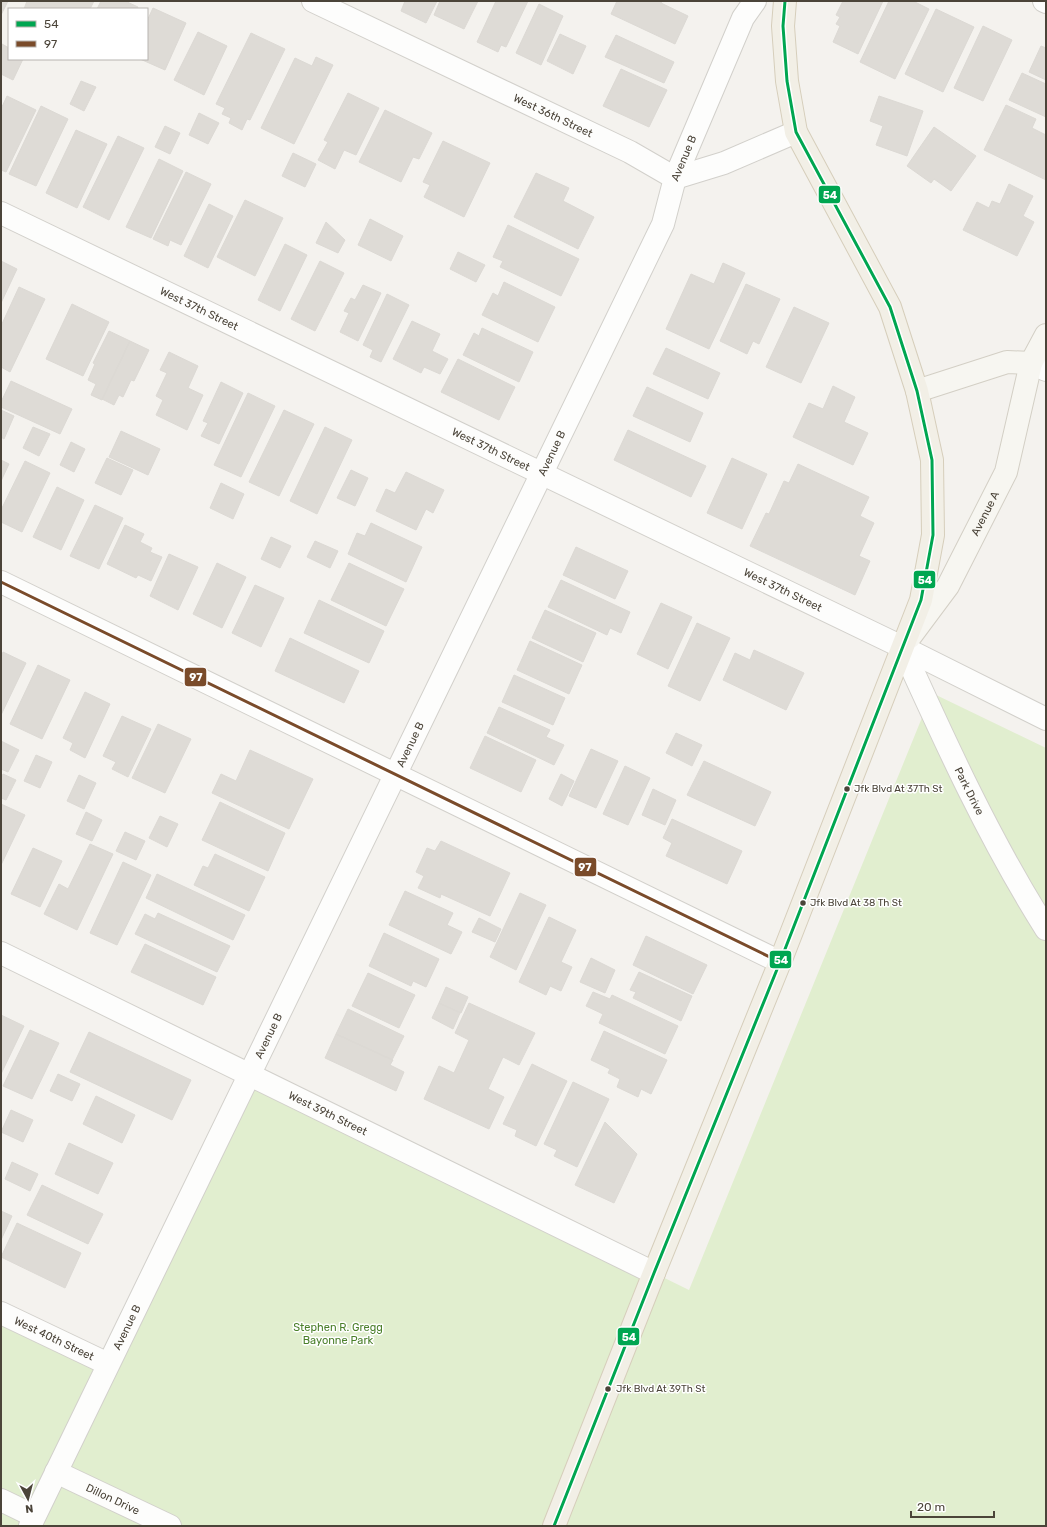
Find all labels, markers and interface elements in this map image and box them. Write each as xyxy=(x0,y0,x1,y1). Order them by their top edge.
legend xyxy=(8,8,148,60)
text: 54 xyxy=(44,17,59,31)
text: 97 xyxy=(44,37,57,51)
street label: West 36th Street xyxy=(511,91,595,140)
street label: Avenue B xyxy=(668,133,699,183)
line badge: 54 xyxy=(818,185,841,204)
text: 54 xyxy=(823,189,838,202)
street label: West 37th Street xyxy=(158,284,241,333)
street label: West 37th Street xyxy=(450,425,533,474)
street label: Avenue B xyxy=(535,428,568,478)
street label: Avenue A xyxy=(968,488,1002,538)
street label: West 37th Street xyxy=(742,565,825,614)
line badge: 54 xyxy=(913,570,936,589)
text: 54 xyxy=(918,574,933,587)
line badge: 97 xyxy=(184,667,207,687)
text: 97 xyxy=(189,671,203,684)
street label: Avenue B xyxy=(393,720,426,769)
street label: Park Drive xyxy=(952,765,987,817)
place label: Jfk Blvd At 37Th St xyxy=(854,783,943,795)
marker: Jfk Blvd At 37Th St xyxy=(842,784,852,794)
line badge: 97 xyxy=(574,857,597,877)
text: 97 xyxy=(578,861,592,874)
place label: Jfk Blvd At 38 Th St xyxy=(810,897,902,909)
marker: Jfk Blvd At 38 Th St xyxy=(798,898,808,908)
line badge: 54 xyxy=(769,950,792,969)
text: 54 xyxy=(774,954,789,967)
street label: Avenue B xyxy=(252,1011,285,1061)
street label: West 39th Street xyxy=(286,1088,370,1138)
street label: Avenue B xyxy=(110,1303,143,1352)
street label: West 40th Street xyxy=(12,1314,97,1363)
park label: Stephen R. Gregg Bayonne Park xyxy=(293,1321,383,1347)
line badge: 54 xyxy=(617,1327,640,1346)
text: 54 xyxy=(622,1331,637,1344)
place label: Jfk Blvd At 39Th St xyxy=(616,1383,705,1395)
marker: Jfk Blvd At 39Th St xyxy=(603,1384,613,1394)
north arrow xyxy=(8,1479,48,1519)
street label: Dillon Drive xyxy=(84,1481,142,1517)
scale bar xyxy=(911,1493,994,1519)
text: 20 m xyxy=(917,1500,945,1514)
text: N xyxy=(24,1501,34,1515)

